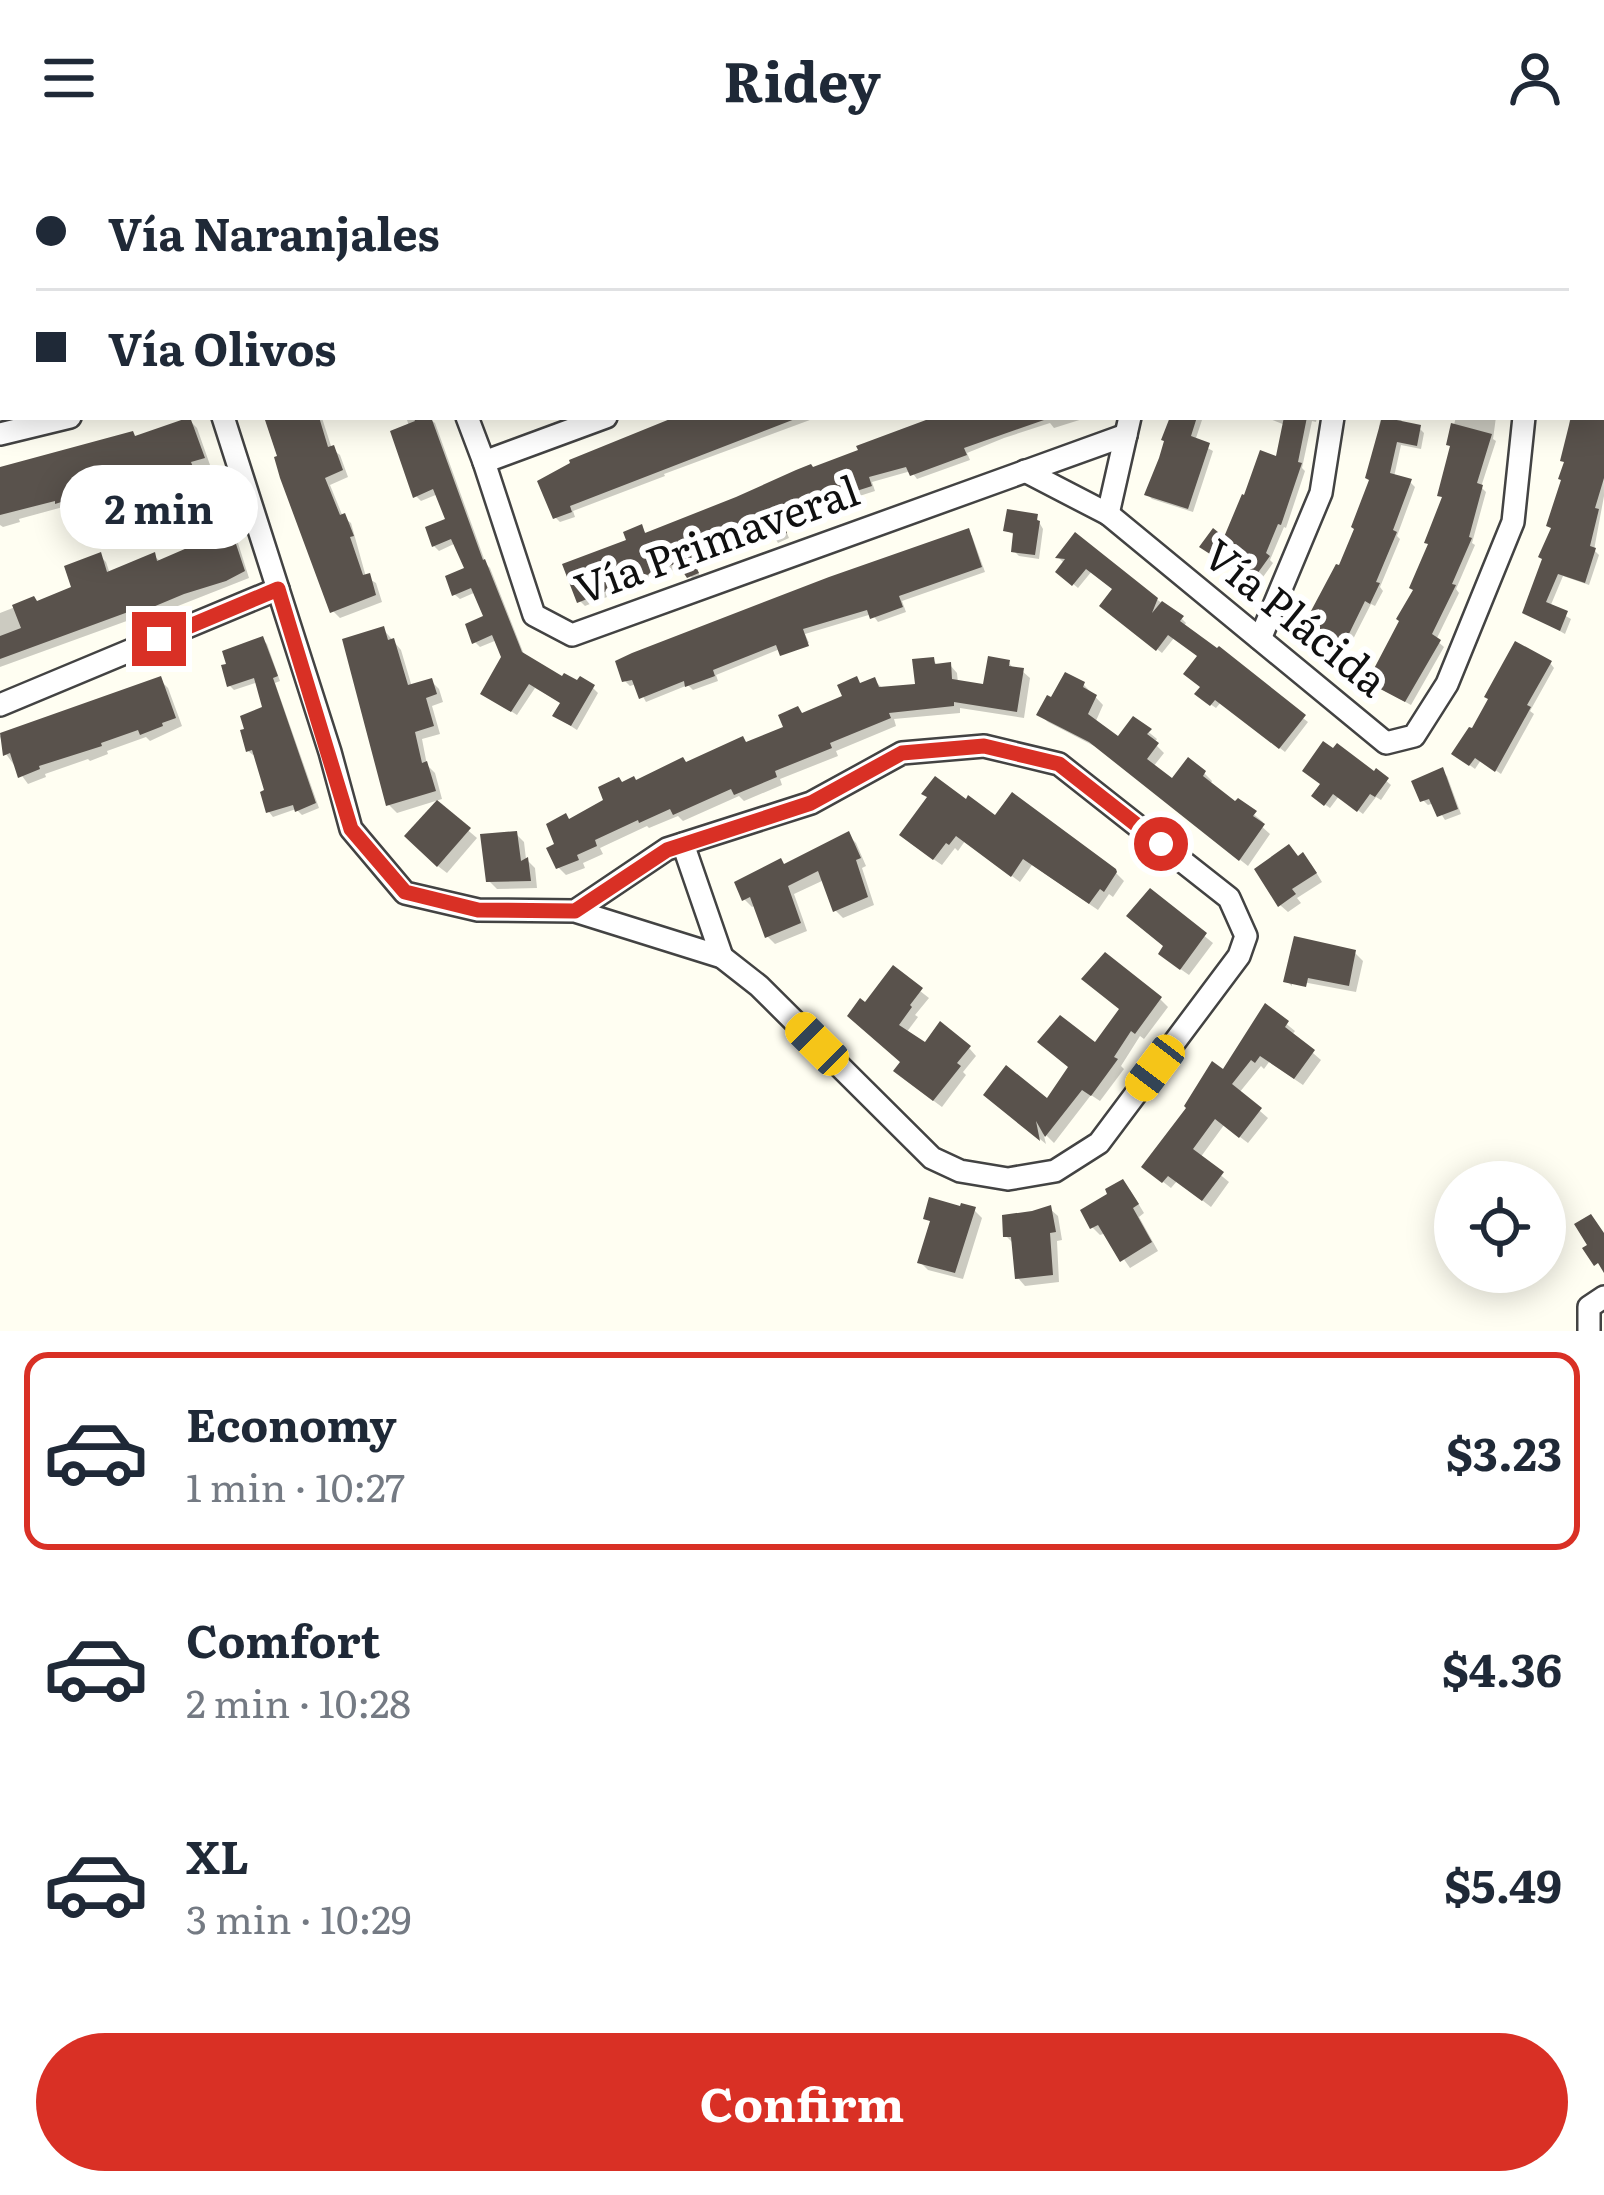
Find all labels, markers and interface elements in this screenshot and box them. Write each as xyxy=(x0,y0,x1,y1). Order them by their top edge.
text: Ridey xyxy=(723,38,881,119)
icon: menu xyxy=(36,45,102,111)
icon: person xyxy=(1502,45,1568,111)
text: Vía Naranjales xyxy=(108,198,440,265)
text: Vía Olivos xyxy=(108,313,337,380)
street label: Vía Primaveral xyxy=(565,457,867,617)
callout: 2 min xyxy=(60,465,258,549)
text: 2 min xyxy=(105,478,213,536)
street label: Vía Plácida xyxy=(1192,522,1402,709)
route end xyxy=(132,612,186,666)
route start xyxy=(1134,817,1188,871)
car xyxy=(779,1006,855,1082)
car xyxy=(1119,1028,1191,1108)
map controls xyxy=(1434,1161,1566,1293)
button: locate xyxy=(1434,1161,1566,1293)
text: Economy xyxy=(186,1389,397,1456)
icon: car xyxy=(42,1397,150,1505)
text: $3.23 xyxy=(1446,1418,1562,1485)
text: 1 min · 10:27 xyxy=(186,1456,405,1514)
text: Comfort xyxy=(186,1605,380,1672)
icon: car xyxy=(42,1613,150,1721)
text: $4.36 xyxy=(1442,1634,1562,1701)
text: 2 min · 10:28 xyxy=(186,1672,411,1730)
text: XL xyxy=(186,1821,249,1888)
icon: car xyxy=(42,1829,150,1937)
text: $5.49 xyxy=(1444,1850,1562,1917)
text: 3 min · 10:29 xyxy=(186,1888,411,1946)
button: Confirm xyxy=(36,2033,1568,2171)

